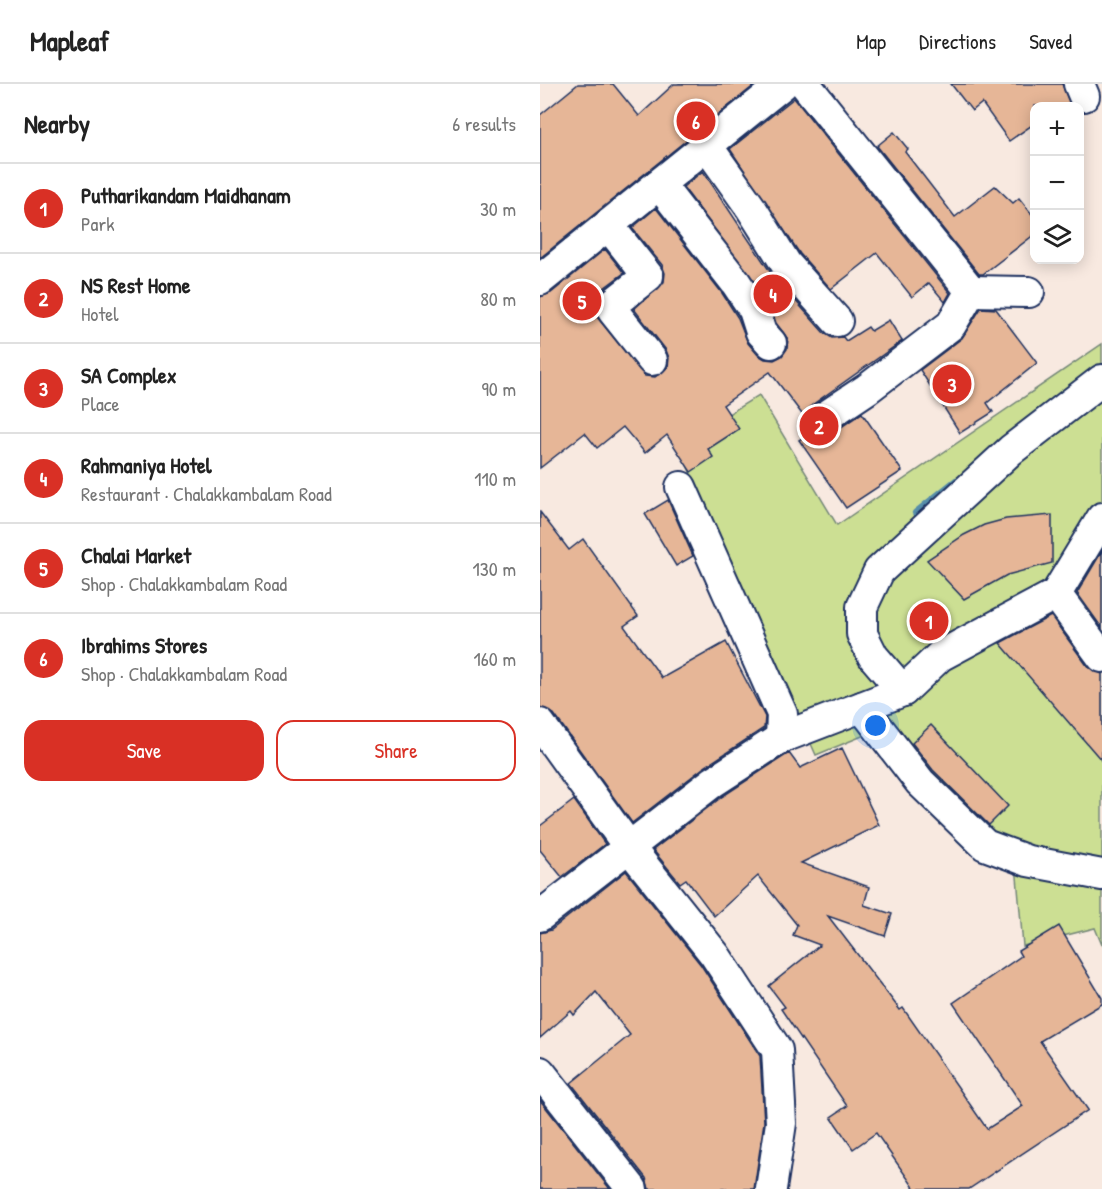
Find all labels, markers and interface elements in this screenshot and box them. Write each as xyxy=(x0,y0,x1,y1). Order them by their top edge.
text: Mapleaf xyxy=(30,22,109,60)
text: Map xyxy=(856,27,886,56)
text: Directions xyxy=(919,27,996,56)
text: Saved xyxy=(1029,27,1072,56)
pin: 6 xyxy=(676,99,716,144)
map controls xyxy=(1030,102,1084,264)
button: + xyxy=(1030,102,1084,156)
text: Nearby xyxy=(24,106,90,141)
text: 6 results xyxy=(452,110,516,137)
button: − xyxy=(1030,156,1084,210)
text: Putharikandam Maidhanam xyxy=(81,180,291,210)
text: 1 xyxy=(40,195,47,222)
text: 30 m xyxy=(480,195,516,222)
text: Park xyxy=(81,210,114,237)
button: layers xyxy=(1030,210,1084,264)
text: NS Rest Home xyxy=(81,270,191,300)
pin: 4 xyxy=(754,272,792,316)
pin: 5 xyxy=(562,278,602,324)
text: 2 xyxy=(39,285,48,312)
text: 80 m xyxy=(480,285,516,312)
text: Hotel xyxy=(81,300,119,327)
text: SA Complex xyxy=(81,360,177,390)
pin: 3 xyxy=(932,362,972,406)
text: 3 xyxy=(39,375,48,402)
text: 90 m xyxy=(482,375,516,402)
text: Place xyxy=(81,390,120,417)
pin: 2 xyxy=(800,404,838,448)
text: Rahmaniya Hotel xyxy=(81,450,212,480)
text: 4 xyxy=(40,465,47,492)
text: 110 m xyxy=(474,465,516,492)
text: Restaurant · Chalakkambalam Road xyxy=(81,480,332,507)
text: Chalai Market xyxy=(81,540,191,570)
text: 5 xyxy=(39,555,48,582)
text: 130 m xyxy=(473,555,516,582)
text: Shop · Chalakkambalam Road xyxy=(81,570,287,597)
pin: 1 xyxy=(910,598,948,644)
text: Ibrahims Stores xyxy=(81,630,207,660)
text: 6 xyxy=(40,645,47,672)
text: 160 m xyxy=(474,645,516,672)
text: Shop · Chalakkambalam Road xyxy=(81,660,287,687)
your location xyxy=(861,711,890,740)
button: Save xyxy=(24,720,264,781)
button: Share xyxy=(276,720,516,781)

